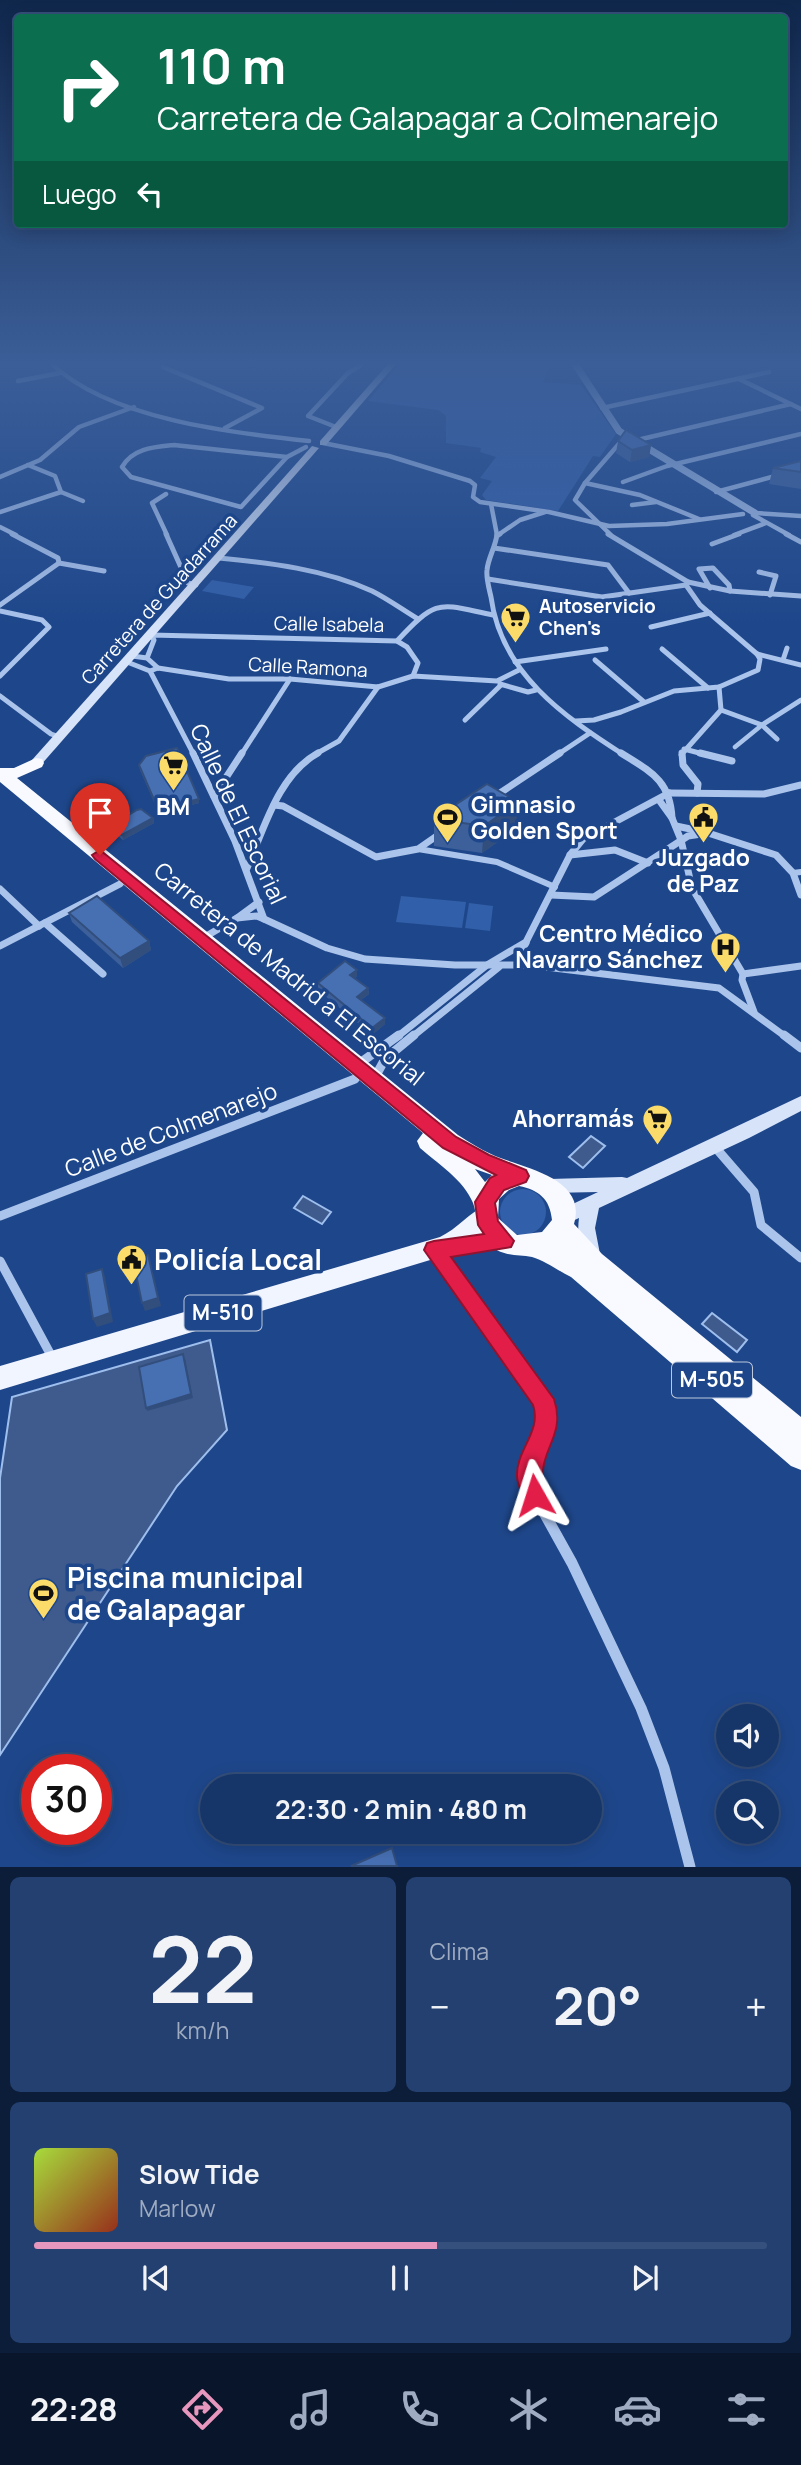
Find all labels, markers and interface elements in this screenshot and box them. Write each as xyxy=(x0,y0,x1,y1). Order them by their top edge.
text: 110 m xyxy=(157,32,286,99)
icon: right xyxy=(42,42,133,133)
text: Carretera de Galapagar a Colmenarejo xyxy=(157,96,718,140)
icon: left xyxy=(131,175,169,213)
text: Luego xyxy=(42,176,117,212)
street label: Carretera de Guadarrama xyxy=(75,508,243,690)
place label: Autoservicio Chen's xyxy=(539,593,656,641)
supermarket icon: Autoservicio Chen's xyxy=(499,600,533,644)
street label: Calle Isabela xyxy=(274,610,384,638)
street label: Calle Ramona xyxy=(248,651,368,683)
street label: Calle de El Escorial xyxy=(183,718,295,909)
supermarket icon: BM xyxy=(156,749,190,793)
pin xyxy=(70,783,130,855)
place label: Gimnasio Golden Sport xyxy=(471,788,618,846)
place label: BM xyxy=(156,790,190,822)
icon: arrive xyxy=(81,794,119,832)
public building icon: Juzgado de Paz xyxy=(686,800,720,844)
sports icon: Gimnasio Golden Sport xyxy=(431,801,465,845)
place label: Juzgado de Paz xyxy=(656,841,750,899)
street label: Carretera de Madrid a El Escorial xyxy=(148,854,431,1092)
place label: Centro Médico Navarro Sánchez xyxy=(515,917,703,975)
hospital icon: Centro Médico Navarro Sánchez xyxy=(709,930,743,974)
street label: Calle de Colmenarejo xyxy=(60,1074,281,1184)
place label: Ahorramás xyxy=(512,1102,634,1134)
supermarket icon: Ahorramás xyxy=(640,1102,674,1146)
place label: Policía Local xyxy=(154,1240,322,1278)
public building icon: Policía Local xyxy=(114,1243,148,1287)
road number: M-510 xyxy=(184,1296,262,1330)
road number: M-505 xyxy=(672,1362,752,1398)
position arrow xyxy=(498,1458,572,1532)
place label: Piscina municipal de Galapagar xyxy=(67,1558,304,1628)
sports icon: Piscina municipal de Galapagar xyxy=(27,1577,61,1621)
map controls xyxy=(716,1704,779,1844)
button: sound xyxy=(716,1704,779,1767)
speed limit sign: 30 xyxy=(21,1754,112,1845)
button: search xyxy=(716,1781,779,1844)
text: 22:30 · 2 min · 480 m xyxy=(275,1791,527,1827)
text: 22 xyxy=(149,1906,257,2030)
text: Clima xyxy=(430,1935,489,1967)
text: 20° xyxy=(553,1970,642,2041)
text: − xyxy=(430,1980,450,2032)
text: + xyxy=(745,1980,767,2032)
text: km/h xyxy=(176,2014,230,2046)
text: Slow Tide xyxy=(139,2156,260,2192)
text: Marlow xyxy=(139,2192,216,2224)
icon: previous xyxy=(137,2259,175,2297)
icon: pause xyxy=(381,2259,419,2297)
icon: next xyxy=(626,2259,664,2297)
icon: directions xyxy=(178,2385,227,2434)
icon: music xyxy=(286,2385,335,2434)
icon: phone xyxy=(395,2385,444,2434)
icon: climate xyxy=(504,2385,553,2434)
icon: car xyxy=(613,2385,662,2434)
icon: filters xyxy=(722,2385,771,2434)
text: 22:28 xyxy=(30,2387,118,2431)

